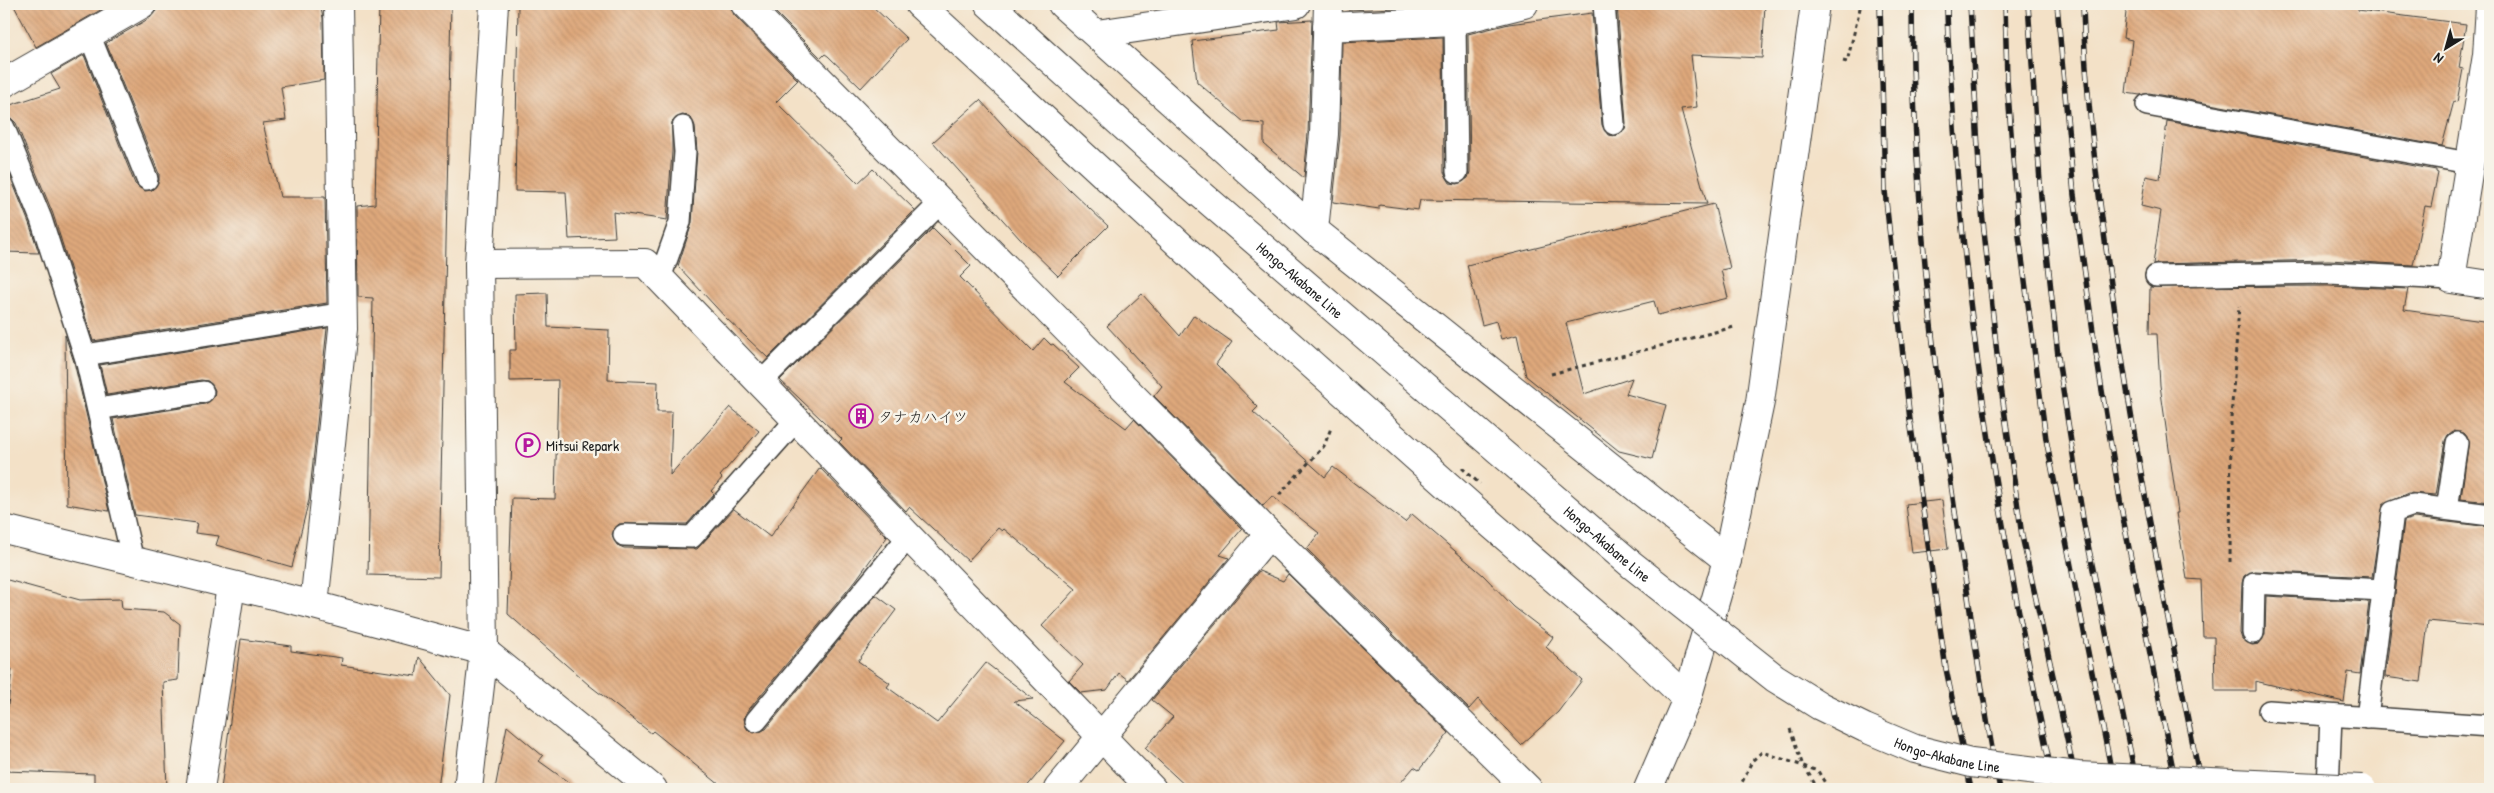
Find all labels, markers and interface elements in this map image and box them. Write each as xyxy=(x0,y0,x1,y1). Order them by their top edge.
north arrow xyxy=(2422,22,2472,72)
text: N xyxy=(2429,49,2447,69)
street label: Hongo-Akabane Line xyxy=(1252,236,1348,323)
building icon: タナカハイツ xyxy=(848,403,874,429)
place label: タナカハイツ xyxy=(878,406,968,427)
parking icon: Mitsui Repark xyxy=(515,432,541,458)
place label: Mitsui Repark xyxy=(546,435,619,456)
street label: Hongo-Akabane Line xyxy=(1559,501,1655,587)
street label: Hongo-Akabane Line xyxy=(1891,731,2001,777)

